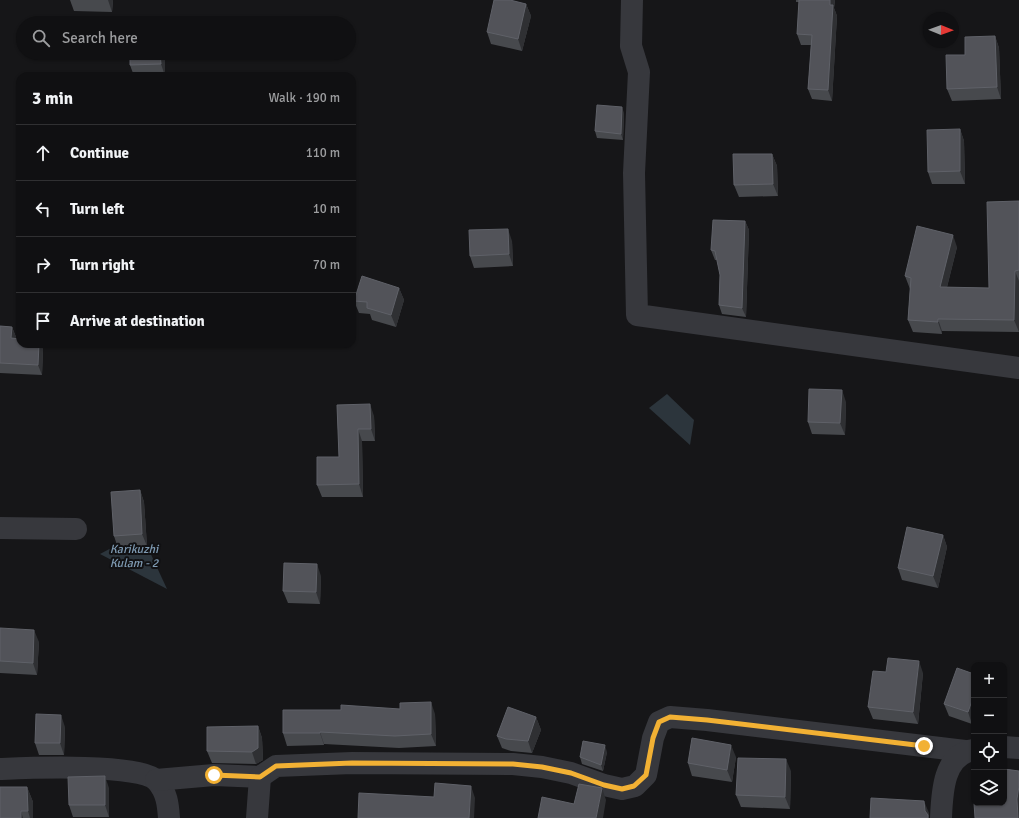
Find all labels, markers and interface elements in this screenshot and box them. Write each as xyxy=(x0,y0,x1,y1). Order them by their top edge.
north arrow xyxy=(923,12,959,48)
search box xyxy=(16,16,356,60)
icon: search xyxy=(30,27,52,49)
text: Search here xyxy=(62,29,138,47)
text: 3 min xyxy=(32,88,73,109)
text: Walk · 190 m xyxy=(269,90,340,106)
icon: ahead xyxy=(32,142,54,164)
text: Continue xyxy=(70,144,129,162)
text: 110 m xyxy=(306,145,340,161)
icon: left xyxy=(32,198,54,220)
text: Turn left xyxy=(70,200,124,218)
text: 10 m xyxy=(313,201,340,217)
icon: right xyxy=(32,254,54,276)
text: Turn right xyxy=(70,256,135,274)
text: 70 m xyxy=(313,257,340,273)
icon: arrive xyxy=(32,310,54,332)
text: Arrive at destination xyxy=(70,312,205,330)
water label: Karikuzhi Kulam - 2 xyxy=(110,542,160,571)
map controls xyxy=(971,662,1007,806)
button: + xyxy=(971,662,1007,698)
button: − xyxy=(971,698,1007,734)
button: locate xyxy=(971,734,1007,770)
route end xyxy=(915,737,933,755)
route start xyxy=(205,766,223,784)
button: layers xyxy=(971,770,1007,806)

